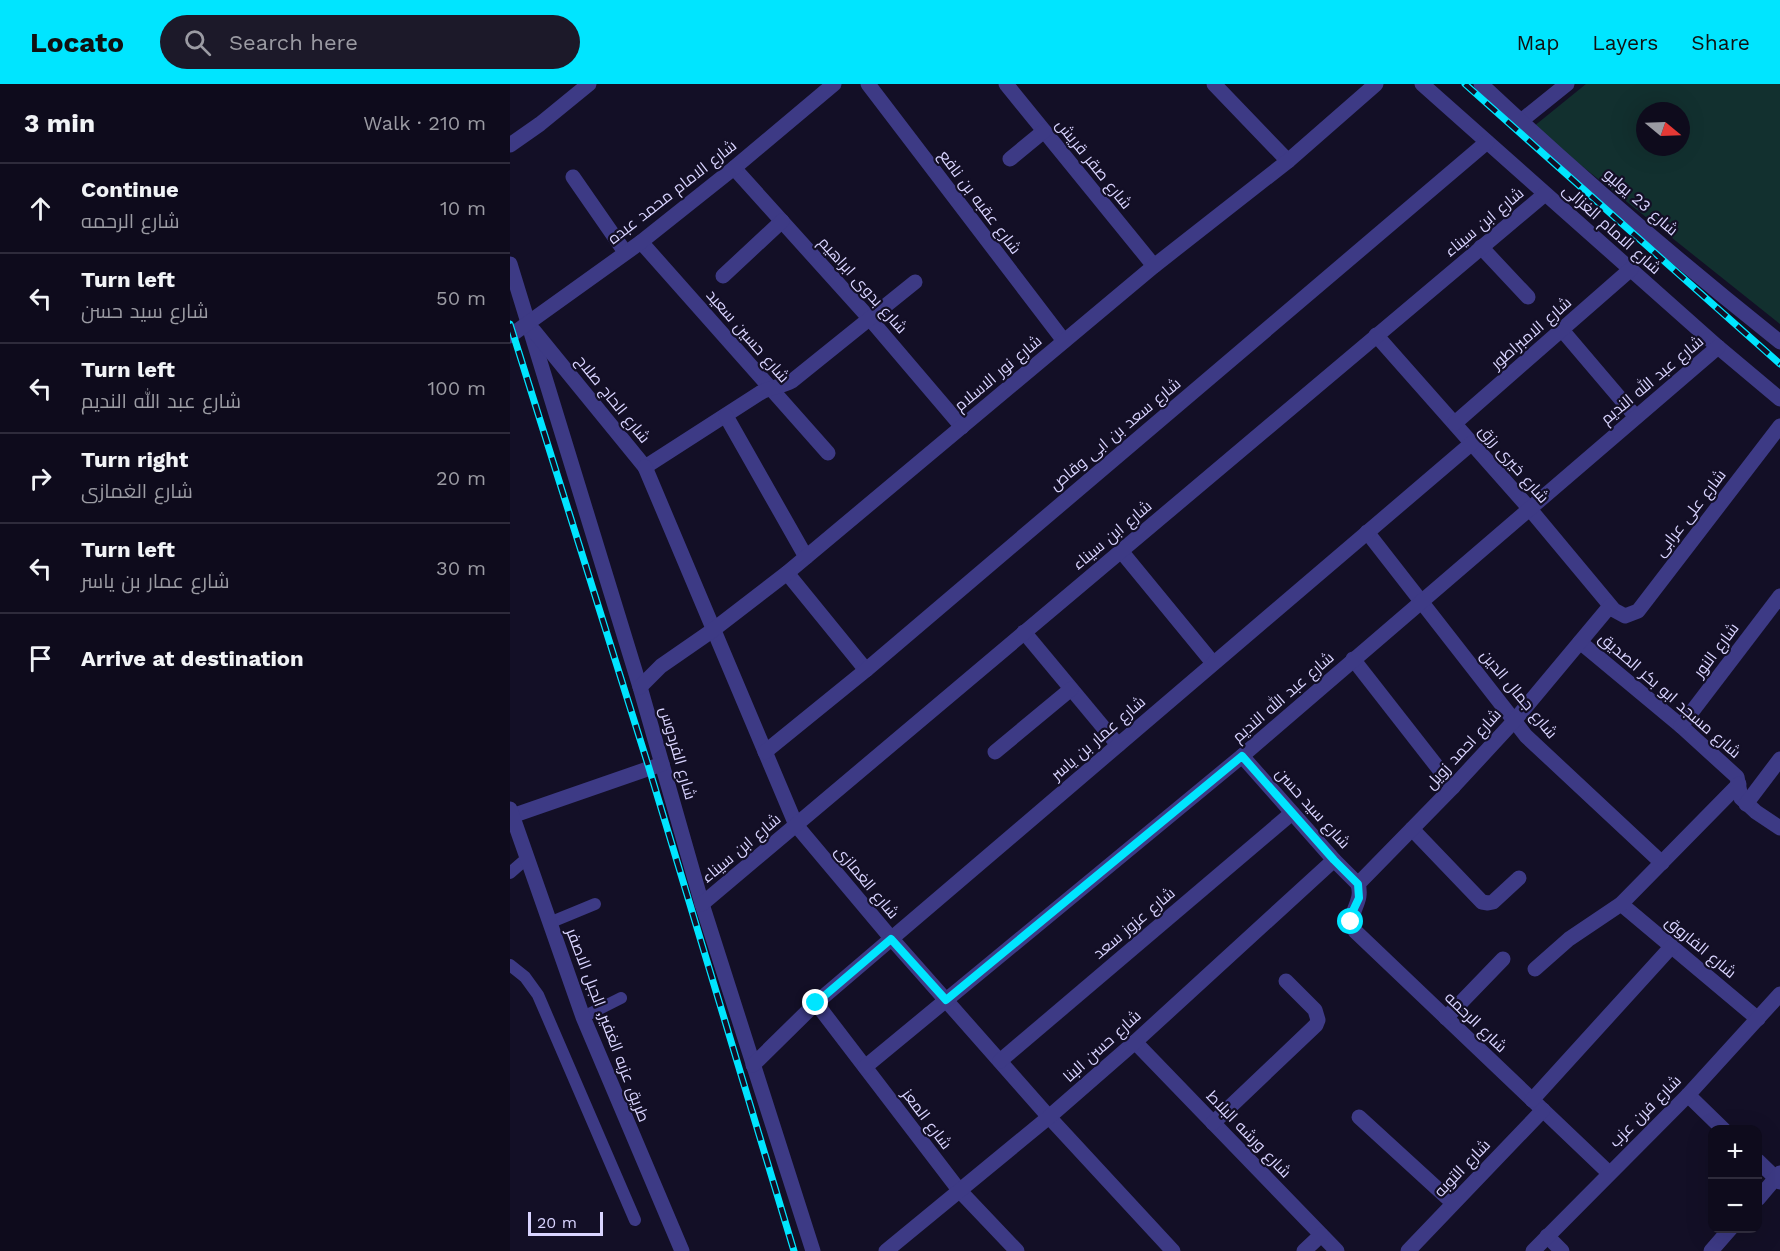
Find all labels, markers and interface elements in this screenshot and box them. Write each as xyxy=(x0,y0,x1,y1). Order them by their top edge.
search box xyxy=(160,15,580,69)
text: Locato xyxy=(30,26,124,59)
icon: search xyxy=(181,26,214,59)
text: Search here xyxy=(229,30,358,55)
text: Map xyxy=(1516,30,1559,55)
text: Layers xyxy=(1592,30,1658,55)
text: Share xyxy=(1691,30,1750,55)
north arrow xyxy=(1636,102,1690,156)
text: 3 min xyxy=(24,108,95,138)
text: Walk · 210 m xyxy=(363,111,486,135)
street label: شارع صقر قريش xyxy=(1050,115,1136,214)
street label: شارع الامام محمد عبده xyxy=(604,136,741,250)
street label: شارع عقبه بن نافع xyxy=(933,146,1025,259)
street label: شارع 23 يوليو xyxy=(1599,165,1682,241)
text: Continue xyxy=(81,177,179,202)
street label: شارع الامام الغزالى xyxy=(1558,180,1665,280)
street label: شارع ابن سيناء xyxy=(1440,183,1529,262)
icon: ahead xyxy=(24,192,57,225)
text: 10 m xyxy=(440,196,486,220)
text: شارع الرحمه xyxy=(81,209,180,233)
street label: شارع بدوى ابراهيم xyxy=(813,233,911,339)
text: Turn left xyxy=(81,267,175,292)
icon: left xyxy=(24,282,57,315)
text: 50 m xyxy=(436,286,486,310)
street label: شارع حسين سعيد xyxy=(701,286,794,388)
street label: شارع الامبراطور xyxy=(1486,293,1576,375)
text: شارع سيد حسن xyxy=(81,299,208,323)
street label: شارع نور الاسلام xyxy=(950,331,1047,417)
street label: شارع عبد الله النديم xyxy=(1596,331,1708,430)
street label: شارع الحاج صلاح xyxy=(570,351,654,448)
text: Turn left xyxy=(81,357,175,382)
icon: left xyxy=(24,372,57,405)
street label: شارع سعد بن ابى وقاص xyxy=(1046,374,1186,496)
text: 100 m xyxy=(427,376,486,400)
text: شارع عبد الله النديم xyxy=(81,389,241,413)
street label: شارع خيرى رزق xyxy=(1474,421,1553,508)
text: Turn right xyxy=(81,447,188,472)
icon: right xyxy=(24,462,57,495)
text: 20 m xyxy=(436,466,486,490)
street label: شارع على عرابى xyxy=(1650,466,1731,562)
text: شارع الغمازى xyxy=(81,479,193,503)
street label: شارع ابن سيناء xyxy=(1068,496,1157,575)
text: Turn left xyxy=(81,537,175,562)
icon: left xyxy=(24,552,57,585)
text: 30 m xyxy=(436,556,486,580)
text: شارع عمار بن ياسر xyxy=(81,569,229,593)
street label: شارع النور xyxy=(1689,619,1744,683)
street label: شارع مسجد ابو بكر الصديق xyxy=(1594,628,1745,763)
icon: arrive xyxy=(24,642,57,675)
text: Arrive at destination xyxy=(81,646,304,671)
street label: شارع جمال الدين xyxy=(1475,646,1562,743)
street label: شارع عبد الله النديم xyxy=(1228,647,1339,748)
street label: شارع عمار بن ياسر xyxy=(1046,692,1150,786)
street label: شارع الفردوس xyxy=(654,704,700,802)
street label: شارع احمد زويل xyxy=(1421,705,1506,794)
street label: شارع سيد حسن xyxy=(1270,764,1354,854)
street label: شارع ابن سيناء xyxy=(697,809,786,888)
street label: شارع الغمازى xyxy=(829,842,903,924)
street label: شارع عزوز سعد xyxy=(1089,883,1180,964)
route start xyxy=(1337,908,1363,934)
street label: شارع الفاروق xyxy=(1660,912,1740,984)
street label: طريق عزبه الغفير, الجبل الاصفر xyxy=(561,924,654,1125)
street label: شارع الرحمه xyxy=(1440,988,1511,1058)
route end xyxy=(802,989,828,1015)
street label: شارع حسن البنا xyxy=(1059,1006,1146,1087)
street label: شارع فرن عزب xyxy=(1605,1071,1686,1152)
street label: شارع المعز xyxy=(896,1084,956,1154)
street label: شارع ورشه البلاط xyxy=(1201,1087,1295,1183)
map controls xyxy=(1708,1125,1762,1233)
button: + xyxy=(1708,1125,1762,1179)
street label: شارع التوبه xyxy=(1430,1135,1495,1202)
button: − xyxy=(1708,1179,1762,1233)
scale bar xyxy=(528,1209,603,1236)
text: 20 m xyxy=(537,1213,577,1232)

